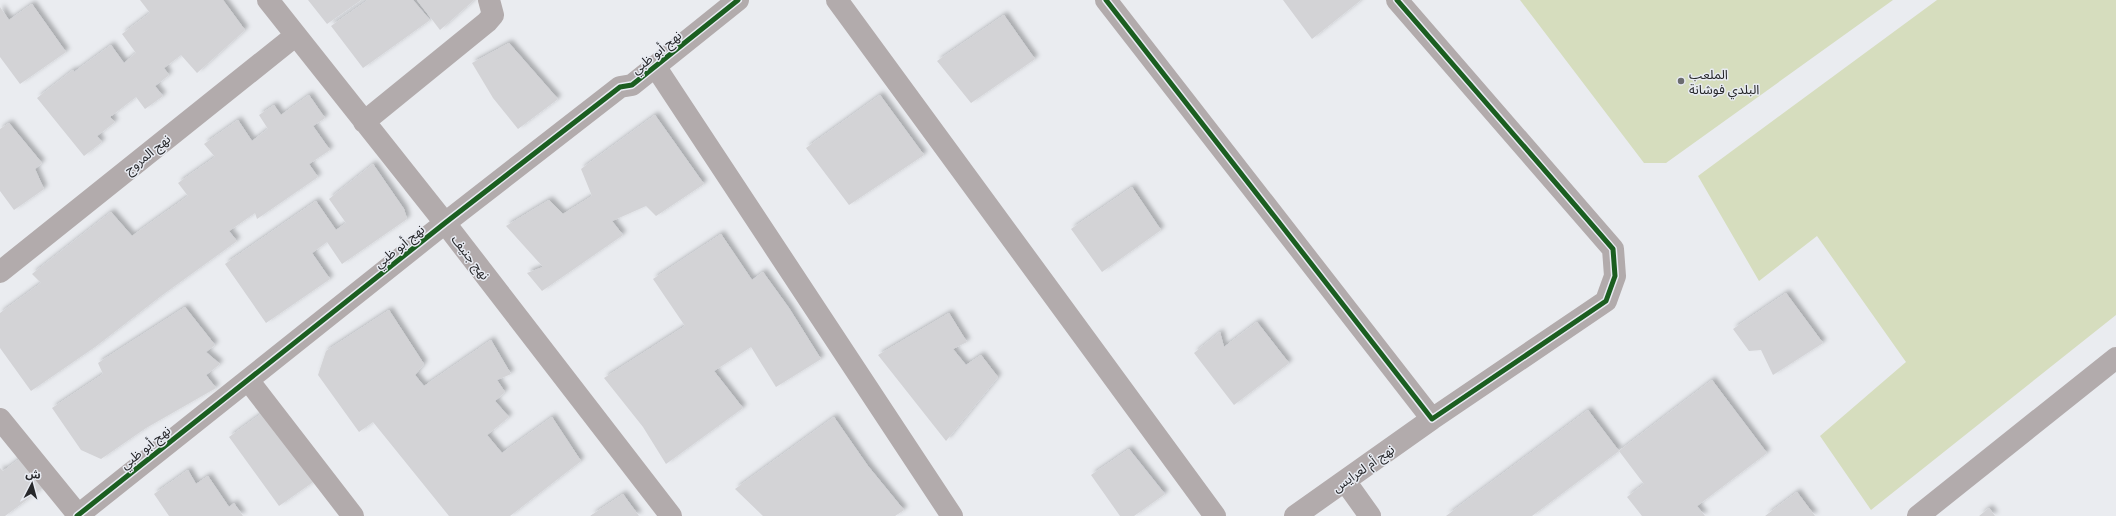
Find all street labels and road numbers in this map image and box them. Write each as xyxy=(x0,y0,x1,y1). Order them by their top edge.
street label: نهج أبو ظبي xyxy=(628,27,686,79)
street label: نهج المروج xyxy=(121,131,175,180)
street label: نهج أبو ظبي xyxy=(371,221,429,273)
street label: نهج جنيف xyxy=(446,232,493,285)
street label: نهج أبو ظبي xyxy=(117,422,175,474)
street label: نهج أم لعرايس xyxy=(1329,441,1399,498)

